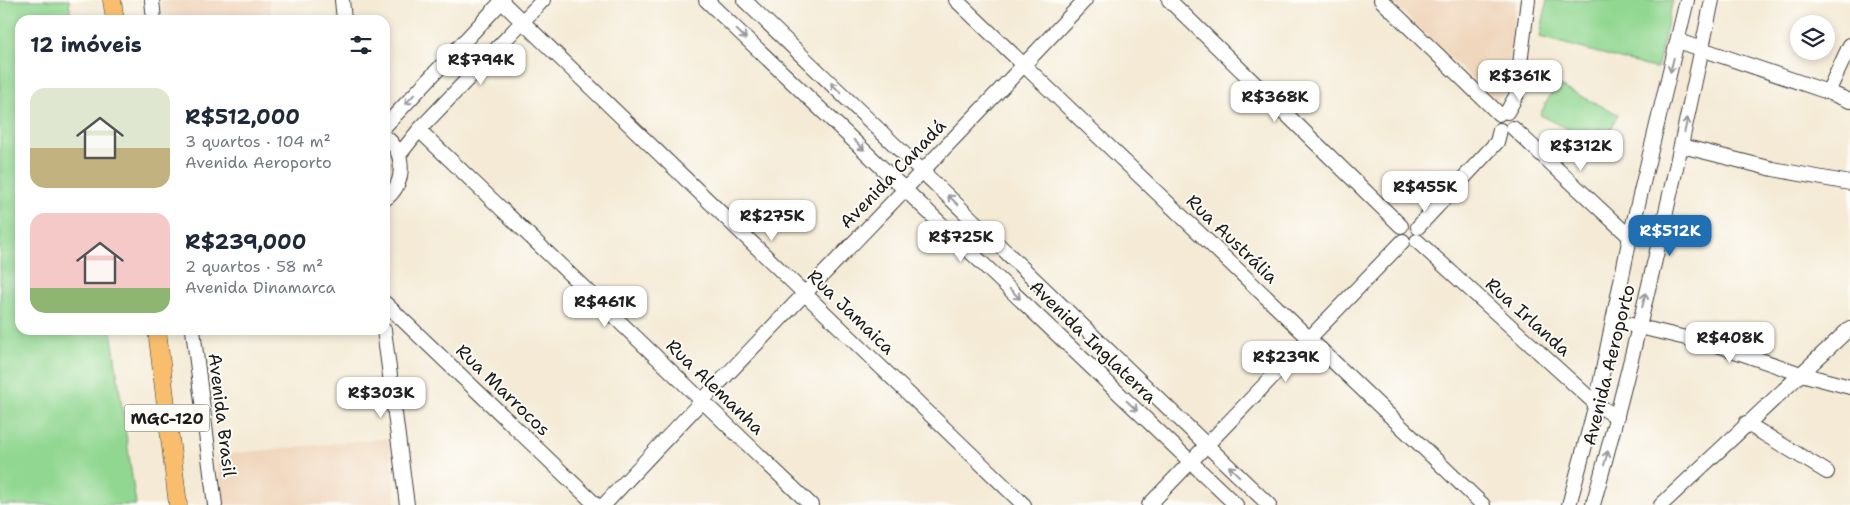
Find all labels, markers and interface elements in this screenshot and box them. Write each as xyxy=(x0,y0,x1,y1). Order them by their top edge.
map controls xyxy=(1790,15,1835,60)
button: layers xyxy=(1790,15,1835,60)
one-way arrow xyxy=(735,28,748,40)
text: 12 imóveis xyxy=(30,31,142,59)
icon: filters xyxy=(347,31,375,59)
pin: R$794K xyxy=(440,44,522,86)
text: R$794K xyxy=(448,49,514,70)
one-way arrow xyxy=(1667,56,1676,72)
pin: R$361K xyxy=(1479,59,1561,102)
text: R$361K xyxy=(1489,65,1551,86)
pin: R$368K xyxy=(1234,80,1316,123)
one-way arrow xyxy=(830,82,842,94)
text: R$368K xyxy=(1241,86,1309,107)
one-way arrow xyxy=(404,93,416,106)
text: R$512,000 xyxy=(185,103,300,131)
icon: home xyxy=(70,108,130,168)
street label: Avenida Canadá xyxy=(835,114,951,234)
one-way arrow xyxy=(1682,118,1692,134)
pin: R$312K xyxy=(1540,130,1622,172)
text: 3 quartos · 104 m² xyxy=(185,131,331,152)
text: R$312K xyxy=(1550,135,1612,156)
one-way arrow xyxy=(853,139,865,151)
text: Avenida Aeroporto xyxy=(185,152,332,173)
pin: R$455K xyxy=(1384,170,1466,213)
text: R$455K xyxy=(1393,176,1457,197)
street label: Rua Austrália xyxy=(1181,189,1283,289)
one-way arrow xyxy=(947,194,960,206)
pin: R$275K xyxy=(731,200,813,242)
text: R$275K xyxy=(740,205,804,226)
pin: R$512K xyxy=(1629,214,1711,257)
pin: R$725K xyxy=(920,220,1002,263)
text: R$512K xyxy=(1639,220,1701,241)
text: R$725K xyxy=(929,226,993,247)
text: R$239,000 xyxy=(185,228,306,256)
icon: home xyxy=(70,233,130,293)
text: 2 quartos · 58 m² xyxy=(185,256,323,277)
street label: Rua Jamaica xyxy=(802,264,900,360)
street label: Rua Irlanda xyxy=(1480,272,1576,362)
street label: Avenida Inglaterra xyxy=(1024,275,1162,409)
text: Avenida Dinamarca xyxy=(185,277,336,298)
street label: Avenida Aeroporto xyxy=(1577,282,1641,448)
pin: R$461K xyxy=(564,286,646,328)
one-way arrow xyxy=(1008,288,1021,300)
text: R$461K xyxy=(574,291,636,312)
one-way arrow xyxy=(1640,293,1649,309)
pin: R$408K xyxy=(1689,322,1771,364)
text: R$408K xyxy=(1696,327,1764,348)
street label: Rua Alemanha xyxy=(661,334,769,440)
street label: Rua Marrocos xyxy=(451,339,555,441)
pin: R$239K xyxy=(1245,340,1327,383)
text: R$239K xyxy=(1253,346,1319,367)
street label: Avenida Brasil xyxy=(202,352,242,479)
pin: R$303K xyxy=(340,376,422,419)
text: R$303K xyxy=(348,382,414,403)
one-way arrow xyxy=(1126,400,1139,412)
road number: MGC-120 xyxy=(124,404,210,432)
one-way arrow xyxy=(1601,450,1611,466)
one-way arrow xyxy=(1227,465,1240,477)

